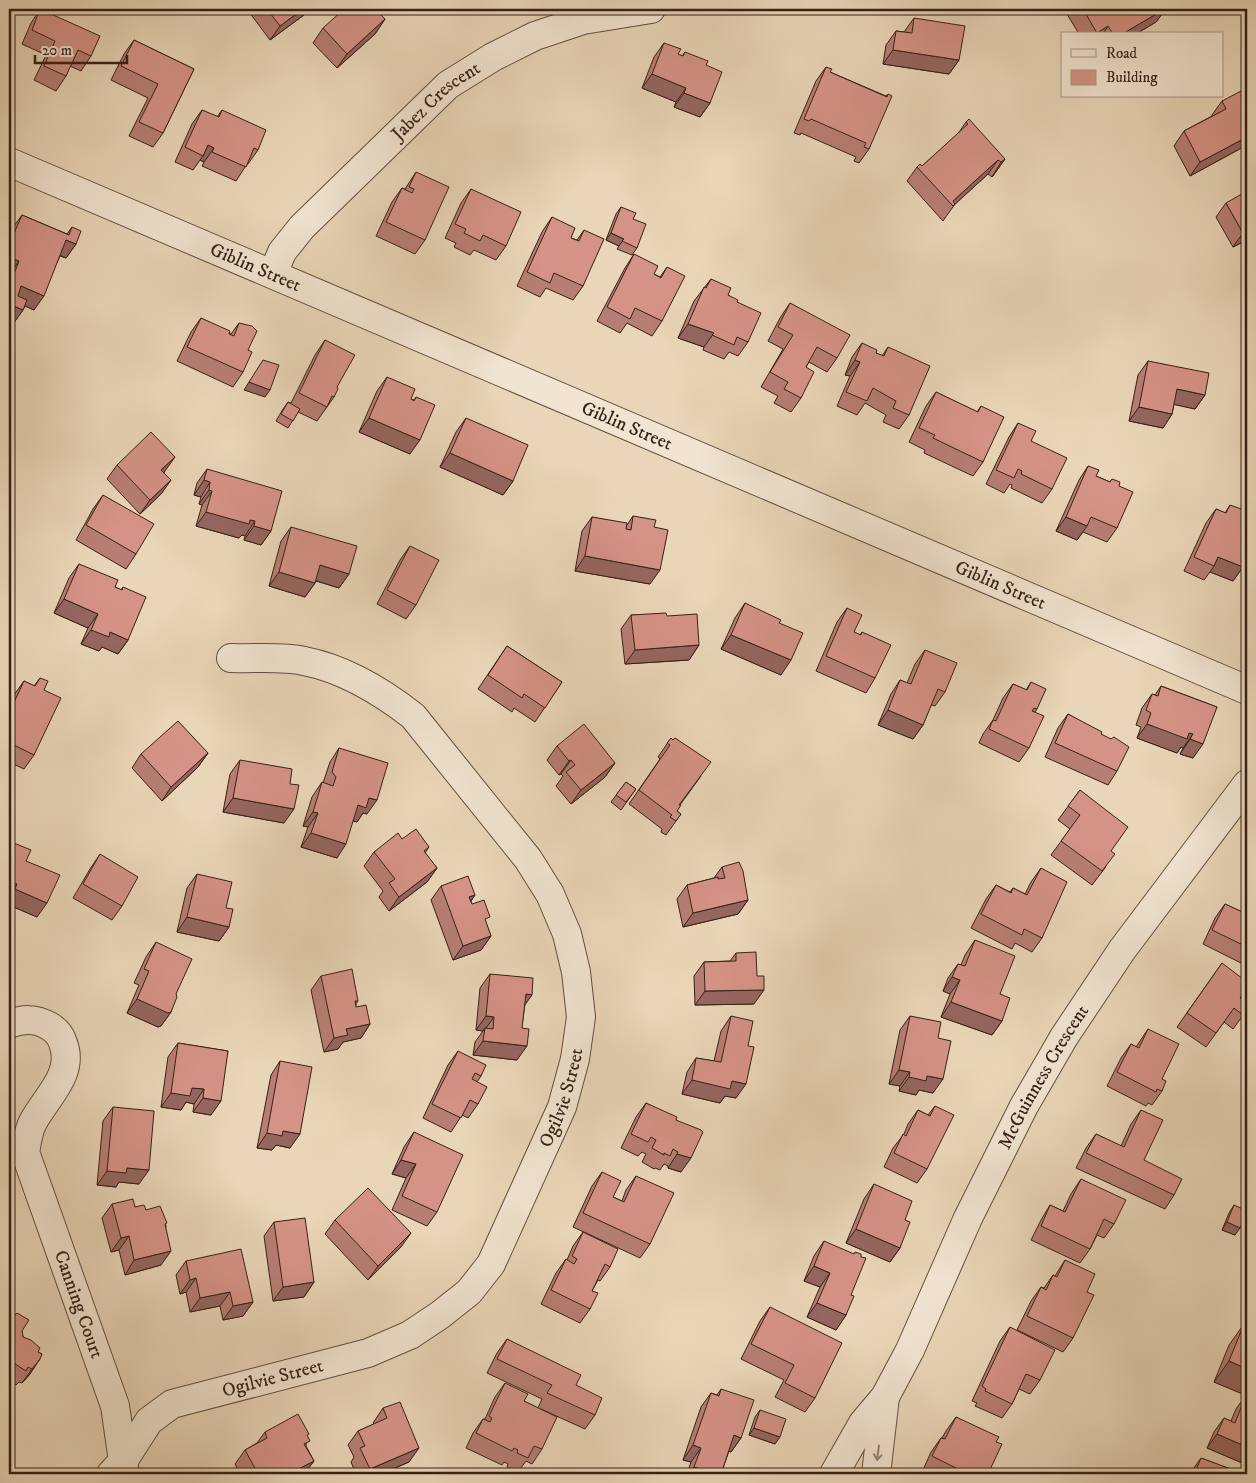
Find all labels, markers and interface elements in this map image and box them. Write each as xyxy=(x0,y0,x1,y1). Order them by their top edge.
scale bar xyxy=(35,32,128,64)
legend xyxy=(1061,32,1224,98)
text: 20 m xyxy=(42,41,72,60)
text: Road xyxy=(1106,44,1138,63)
street label: Jabez Crescent xyxy=(385,56,484,147)
text: Building xyxy=(1106,68,1158,87)
street label: Giblin Street xyxy=(207,238,304,297)
street label: Giblin Street xyxy=(578,396,676,455)
street label: Giblin Street xyxy=(952,555,1050,614)
street label: McGuinness Crescent xyxy=(993,1000,1094,1153)
street label: Ogilvie Street xyxy=(534,1047,588,1151)
street label: Canning Court xyxy=(49,1247,109,1361)
street label: Ogilvie Street xyxy=(220,1354,326,1402)
one-way arrow xyxy=(873,1445,883,1461)

